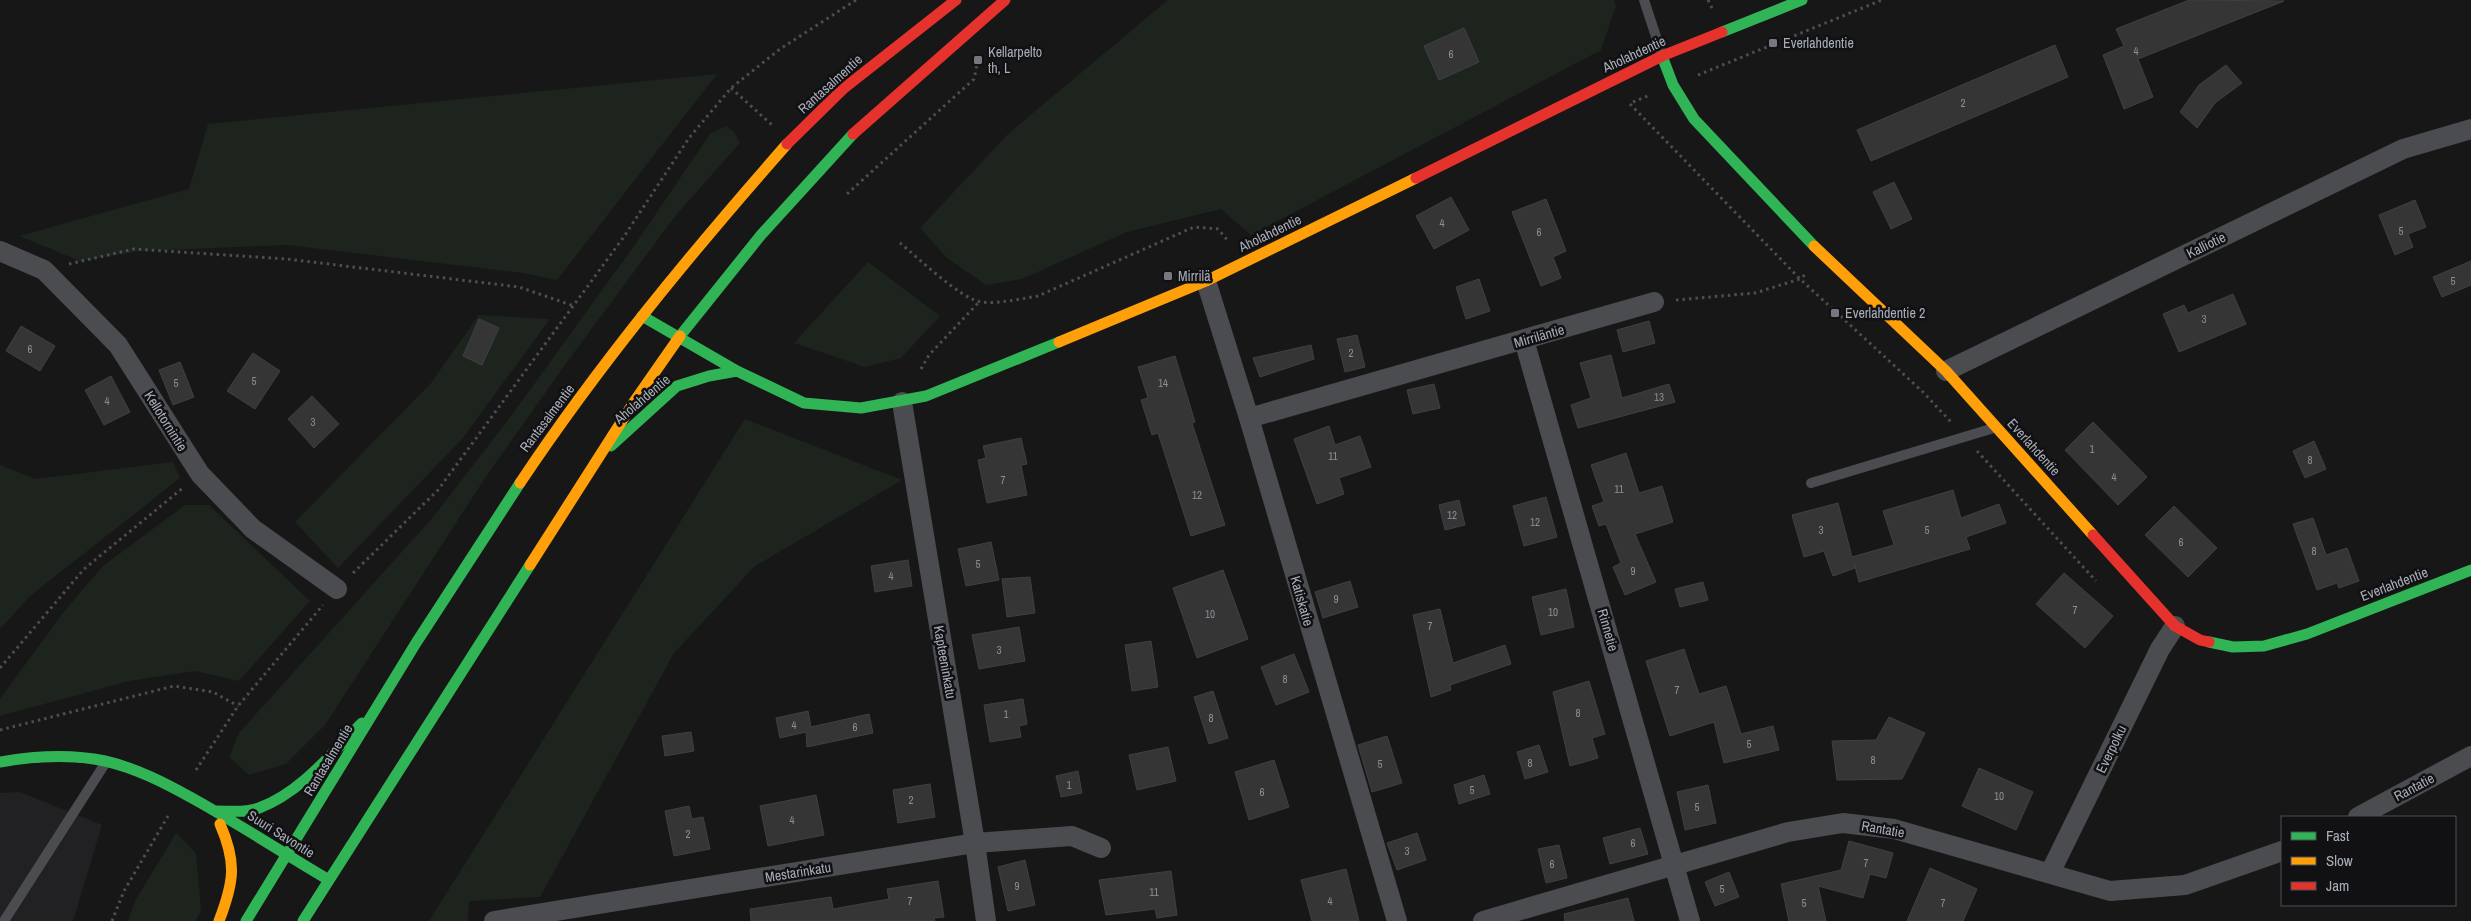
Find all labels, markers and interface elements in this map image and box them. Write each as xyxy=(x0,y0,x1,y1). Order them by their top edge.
street label: Aholahdentie xyxy=(1599,32,1668,77)
place label: Everlahdentie xyxy=(1783,34,1854,52)
marker: Everlahdentie xyxy=(1767,37,1779,49)
place label: Kellarpelto th, L xyxy=(988,43,1042,77)
house number: 4 xyxy=(2133,44,2139,58)
house number: 6 xyxy=(1448,47,1454,61)
street label: Rantasalmentie xyxy=(794,50,866,118)
marker: Kellarpelto th, L xyxy=(972,54,984,66)
house number: 2 xyxy=(1960,96,1966,110)
street label: Aholahdentie xyxy=(1235,210,1304,256)
house number: 4 xyxy=(1439,216,1445,230)
house number: 5 xyxy=(2398,224,2404,238)
house number: 6 xyxy=(1536,225,1542,239)
street label: Kalliotie xyxy=(2183,228,2229,262)
place label: Mirrilä xyxy=(1178,267,1211,285)
marker: Mirrilä xyxy=(1162,270,1174,282)
house number: 5 xyxy=(2450,274,2456,288)
place label: Everlahdentie 2 xyxy=(1845,304,1925,322)
marker: Everlahdentie 2 xyxy=(1829,307,1841,319)
house number: 3 xyxy=(2201,312,2207,326)
street label: Mirriläntie xyxy=(1512,320,1566,352)
house number: 6 xyxy=(27,342,33,356)
house number: 2 xyxy=(1348,346,1354,360)
street label: Aholahdentie xyxy=(610,370,674,428)
house number: 5 xyxy=(251,374,257,388)
house number: 5 xyxy=(173,376,179,390)
house number: 14 xyxy=(1158,376,1168,390)
street label: Rantasalmentie xyxy=(516,380,578,456)
street label: Kellotornintie xyxy=(140,388,192,454)
house number: 13 xyxy=(1654,390,1664,404)
house number: 4 xyxy=(104,394,110,408)
house number: 3 xyxy=(310,415,316,429)
street label: Everlahdentie xyxy=(2004,415,2064,479)
house number: 1 xyxy=(2089,442,2095,456)
house number: 11 xyxy=(1328,449,1338,463)
house number: 8 xyxy=(2307,453,2313,467)
house number: 4 xyxy=(2111,470,2117,484)
house number: 7 xyxy=(1000,473,1006,487)
house number: 11 xyxy=(1614,482,1624,496)
house number: 12 xyxy=(1192,488,1202,502)
house number: 12 xyxy=(1447,508,1457,522)
house number: 12 xyxy=(1530,515,1540,529)
house number: 3 xyxy=(1818,523,1824,537)
house number: 5 xyxy=(1924,523,1930,537)
house number: 6 xyxy=(2178,535,2184,549)
house number: 8 xyxy=(2311,544,2317,558)
house number: 5 xyxy=(975,557,981,571)
street label: Everlahdentie xyxy=(2358,563,2430,605)
house number: 9 xyxy=(1630,564,1636,578)
house number: 4 xyxy=(888,569,894,583)
street label: Katiskatie xyxy=(1286,574,1318,628)
house number: 9 xyxy=(1333,592,1339,606)
house number: 7 xyxy=(2072,603,2078,617)
house number: 10 xyxy=(1548,605,1558,619)
house number: 10 xyxy=(1205,607,1215,621)
street label: Rinnetie xyxy=(1593,607,1623,653)
house number: 7 xyxy=(1427,619,1433,633)
street label: Kapteeninkatu xyxy=(930,624,960,700)
house number: 3 xyxy=(996,643,1002,657)
house number: 8 xyxy=(1282,672,1288,686)
house number: 7 xyxy=(1674,683,1680,697)
house number: 8 xyxy=(1575,706,1581,720)
house number: 1 xyxy=(1003,707,1009,721)
house number: 8 xyxy=(1208,711,1214,725)
house number: 4 xyxy=(791,718,797,732)
house number: 6 xyxy=(852,720,858,734)
street label: Rantasalmentie xyxy=(300,721,356,799)
street label: Everpolku xyxy=(2092,722,2130,776)
house number: 5 xyxy=(1746,737,1752,751)
house number: 8 xyxy=(1870,753,1876,767)
house number: 8 xyxy=(1527,756,1533,770)
house number: 5 xyxy=(1377,757,1383,771)
street label: Rantatie xyxy=(2391,769,2437,805)
house number: 1 xyxy=(1066,778,1072,792)
house number: 5 xyxy=(1469,783,1475,797)
house number: 6 xyxy=(1259,785,1265,799)
house number: 10 xyxy=(1994,789,2004,803)
house number: 2 xyxy=(908,793,914,807)
house number: 5 xyxy=(1694,800,1700,814)
street label: Suuri Savontie xyxy=(244,806,318,862)
house number: 4 xyxy=(789,813,795,827)
street label: Rantatie xyxy=(1860,816,1906,842)
legend xyxy=(2281,816,2456,906)
text: Fast xyxy=(2326,825,2350,846)
house number: 2 xyxy=(685,827,691,841)
house number: 6 xyxy=(1630,836,1636,850)
house number: 3 xyxy=(1404,844,1410,858)
text: Slow xyxy=(2326,850,2353,871)
house number: 7 xyxy=(1863,856,1869,870)
house number: 6 xyxy=(1549,857,1555,871)
street label: Mestarinkatu xyxy=(764,858,832,886)
text: Jam xyxy=(2326,875,2349,896)
house number: 9 xyxy=(1014,879,1020,893)
house number: 5 xyxy=(1719,882,1725,896)
house number: 11 xyxy=(1149,885,1159,899)
house number: 7 xyxy=(907,894,913,908)
house number: 4 xyxy=(1327,894,1333,908)
house number: 5 xyxy=(1801,896,1807,910)
house number: 7 xyxy=(1940,896,1946,910)

